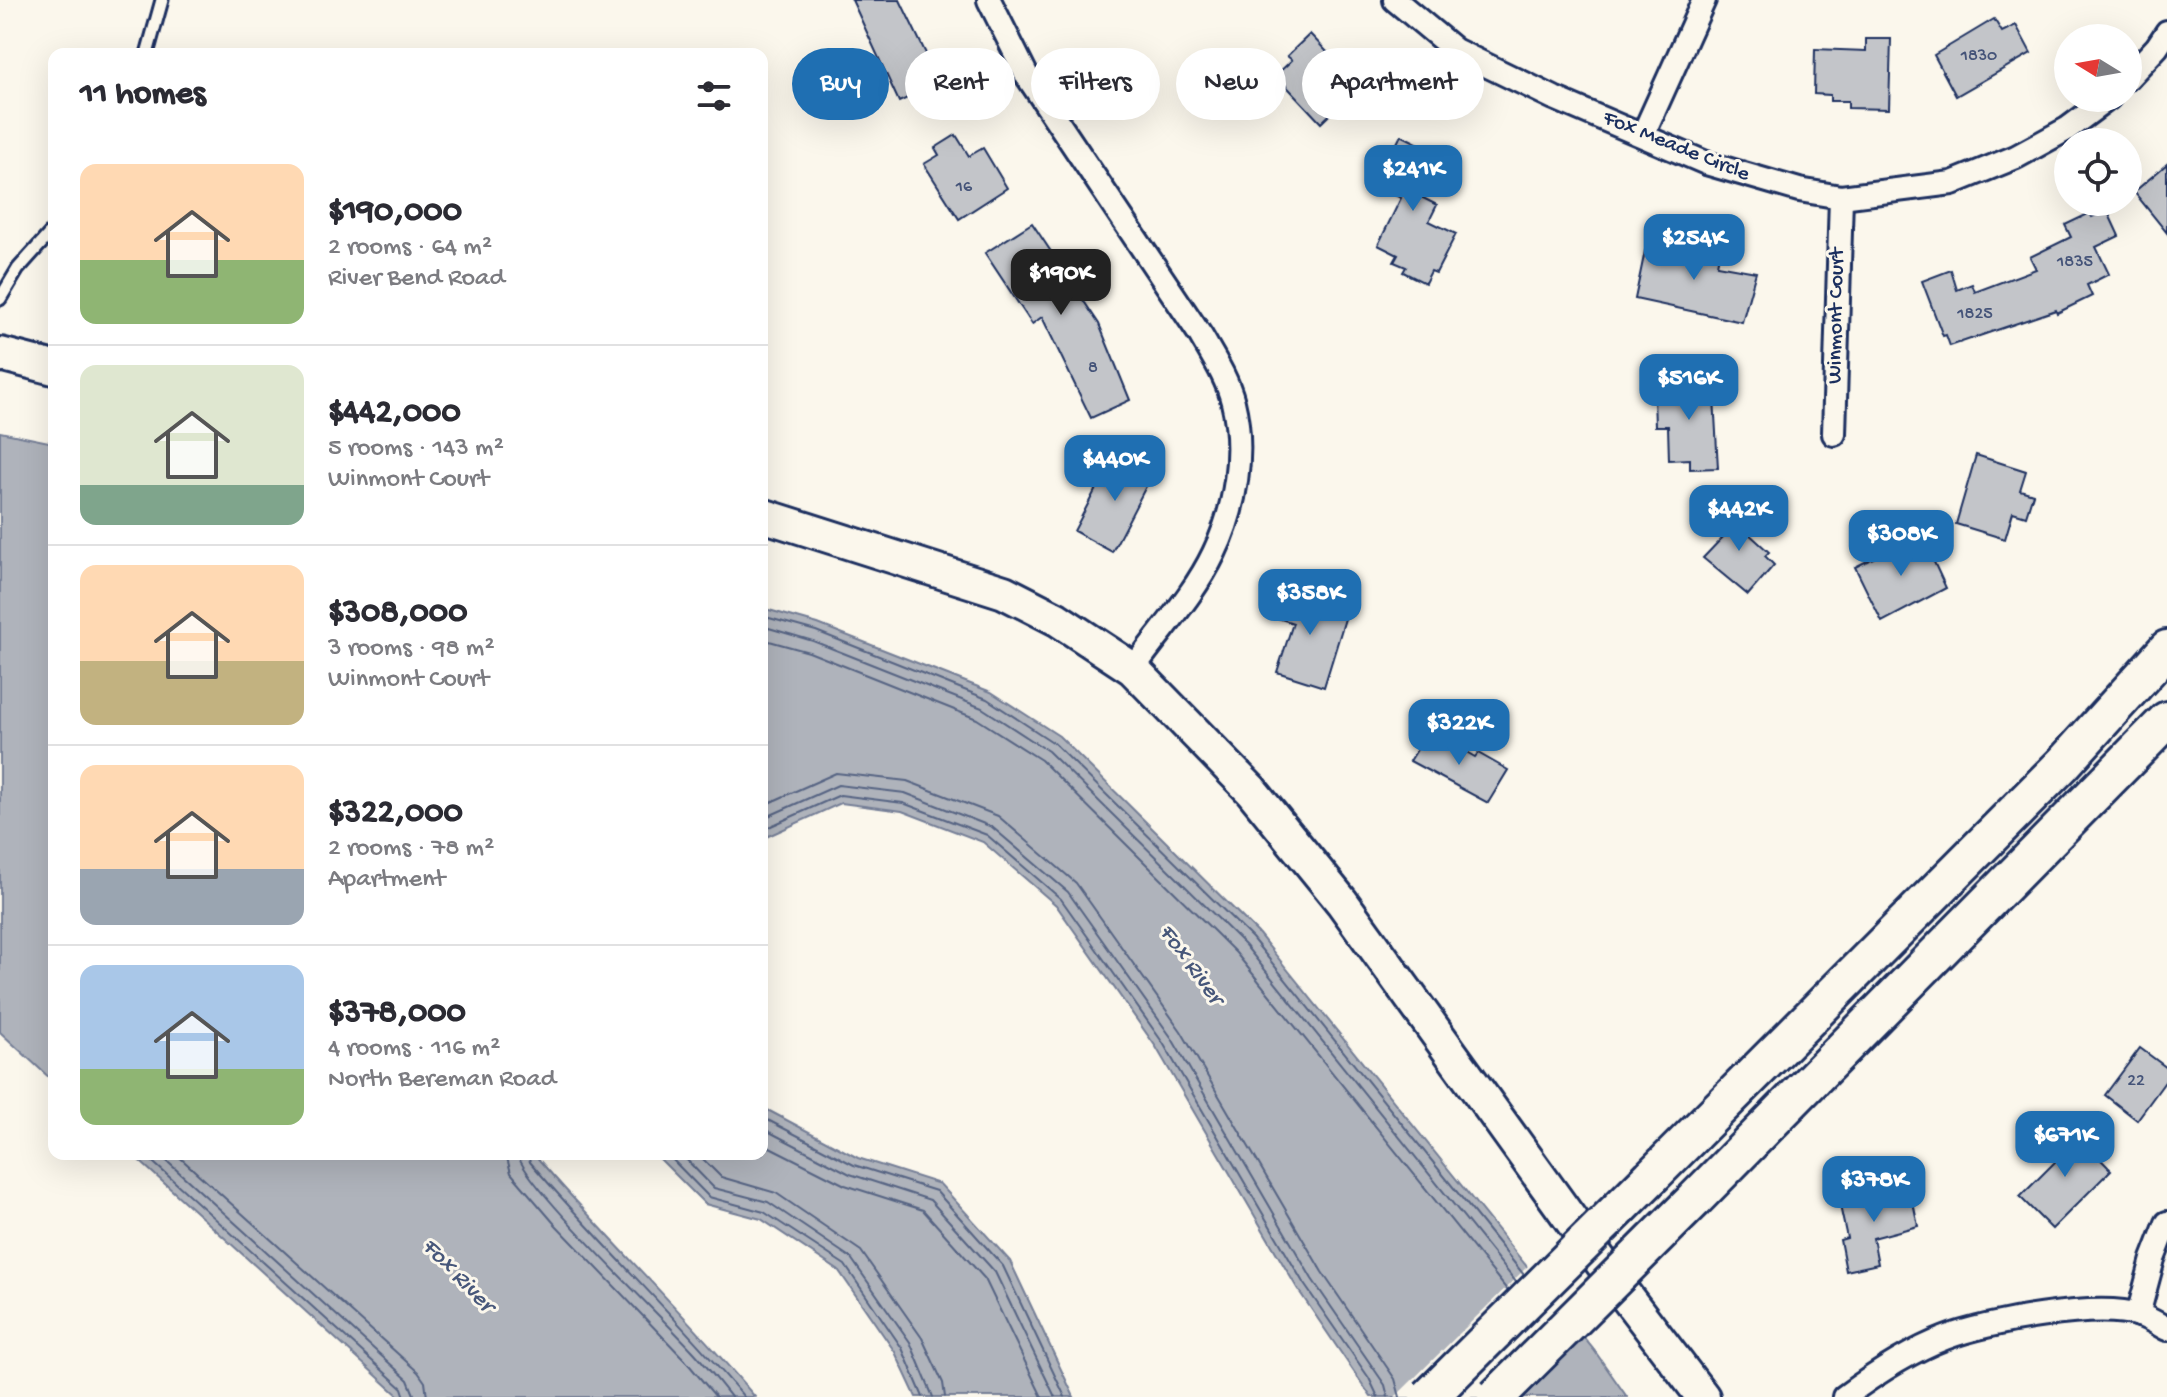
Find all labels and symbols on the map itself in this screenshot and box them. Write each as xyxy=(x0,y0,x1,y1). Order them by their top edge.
north arrow xyxy=(2054,24,2142,112)
house number: 1830 xyxy=(1960,46,1997,67)
street label: Fox Meade Circle xyxy=(1598,105,1754,188)
pin: $241K xyxy=(1357,145,1469,213)
house number: 16 xyxy=(955,177,973,198)
pin: $254K xyxy=(1638,214,1750,282)
street label: Winmont Court xyxy=(1823,246,1851,384)
pin: $190K xyxy=(1005,249,1117,317)
house number: 1835 xyxy=(2056,252,2093,273)
house number: 1825 xyxy=(1956,304,1993,325)
pin: $516K xyxy=(1633,354,1745,422)
house number: 8 xyxy=(1088,358,1098,379)
pin: $440K xyxy=(1059,435,1171,503)
pin: $442K xyxy=(1683,485,1795,553)
pin: $308K xyxy=(1845,510,1957,578)
pin: $358K xyxy=(1254,569,1366,637)
pin: $322K xyxy=(1403,699,1515,767)
water label: Fox River xyxy=(1151,919,1232,1015)
house number: 22 xyxy=(2127,1071,2145,1092)
pin: $671K xyxy=(2009,1111,2121,1179)
pin: $378K xyxy=(1818,1156,1930,1224)
water label: Fox River xyxy=(415,1233,503,1323)

